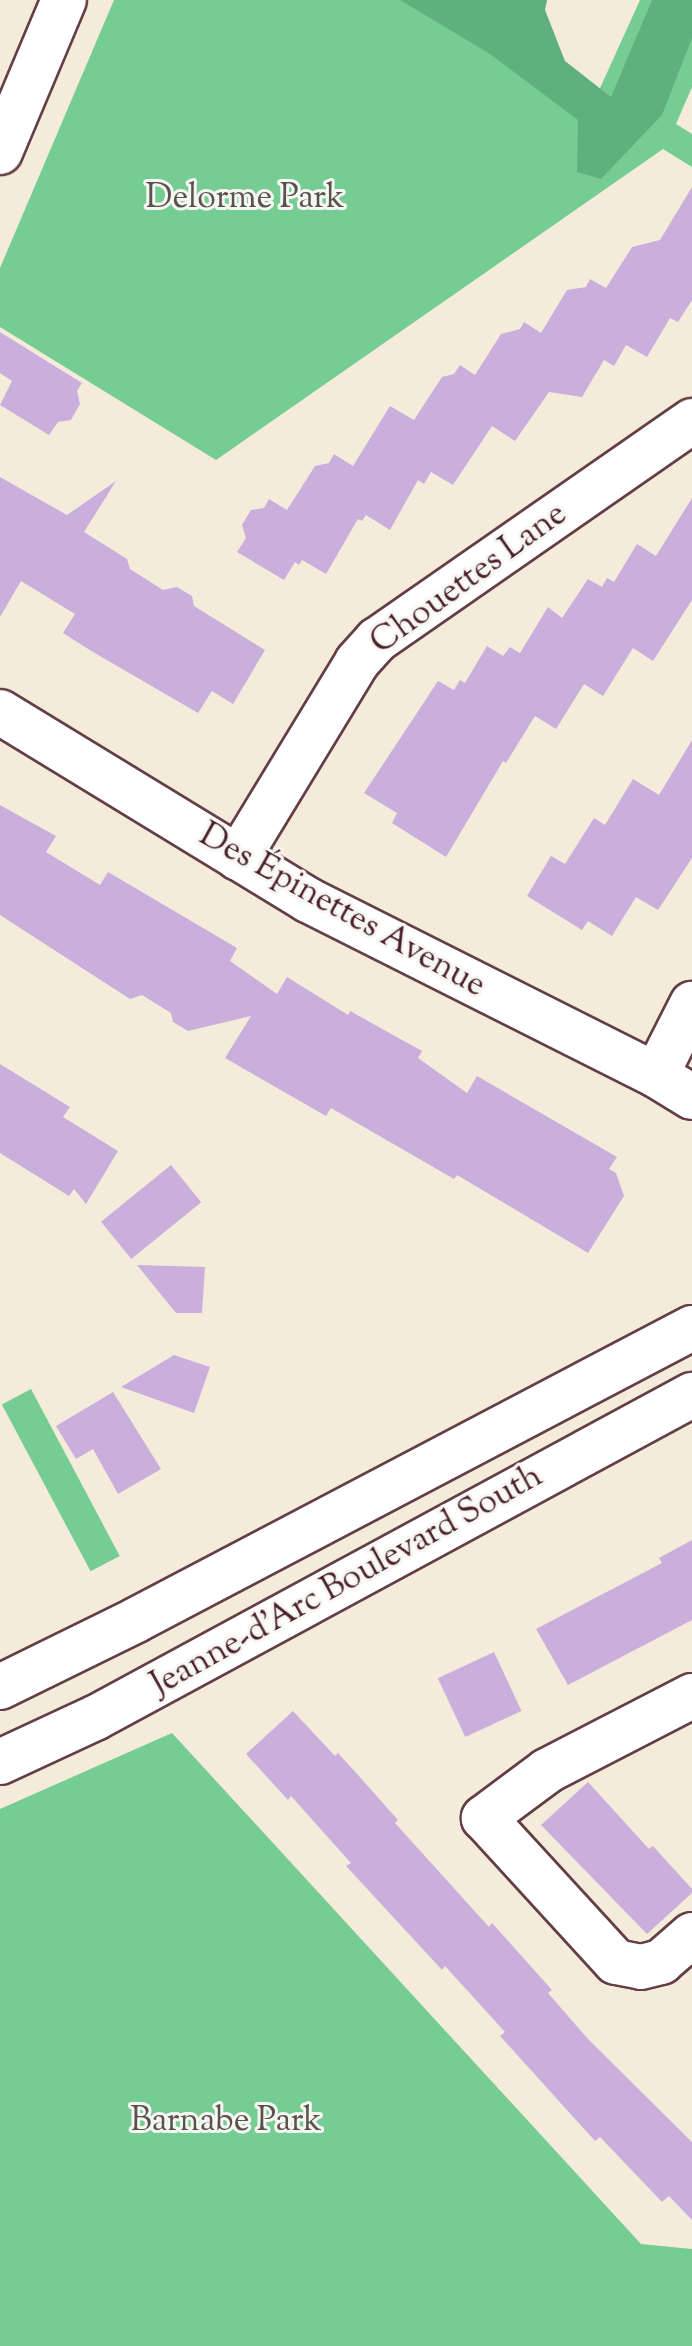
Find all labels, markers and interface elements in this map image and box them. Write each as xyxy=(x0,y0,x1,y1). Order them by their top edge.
park label: Delorme Park xyxy=(146,179,344,219)
street label: Chouettes Lane xyxy=(363,494,575,664)
street label: Des Épinettes Avenue xyxy=(192,815,492,1007)
street label: Jeanne-d'Arc Boulevard South xyxy=(144,1456,550,1706)
park label: Barnabe Park xyxy=(130,2102,322,2142)

